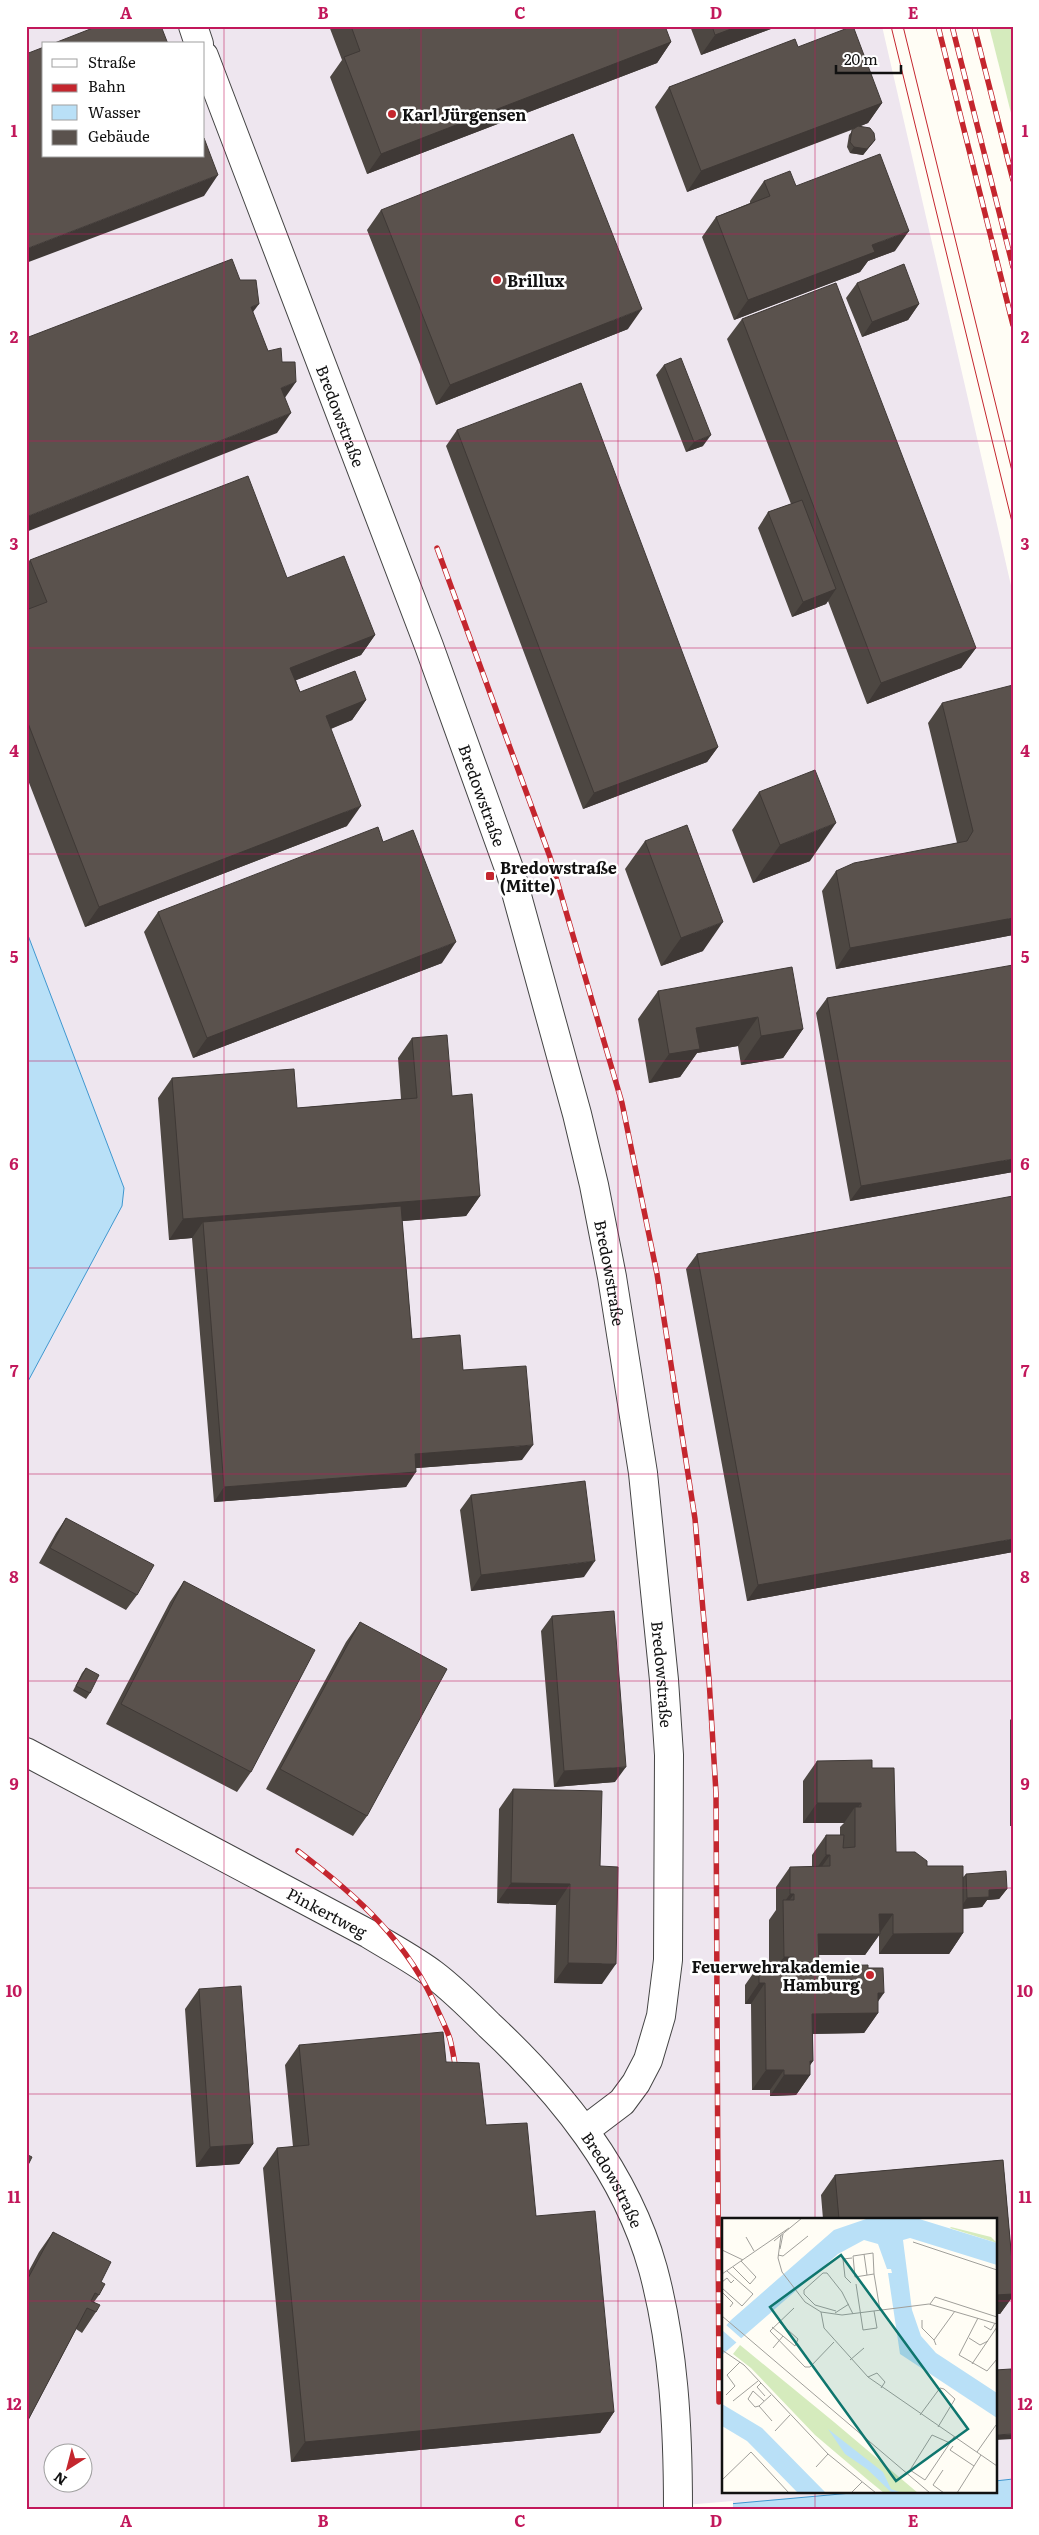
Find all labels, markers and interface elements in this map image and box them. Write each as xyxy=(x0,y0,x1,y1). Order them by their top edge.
text: A xyxy=(120,0,132,24)
text: B xyxy=(317,0,329,24)
text: C xyxy=(514,0,526,24)
text: D xyxy=(710,0,722,24)
text: E xyxy=(908,0,919,24)
legend xyxy=(42,42,205,158)
scale bar xyxy=(836,42,902,74)
text: 20 m xyxy=(844,47,878,70)
text: Straße xyxy=(88,50,136,73)
text: Bahn xyxy=(88,74,126,97)
text: Wasser xyxy=(88,100,140,123)
place label: Karl Jürgensen xyxy=(402,102,526,126)
marker: Karl Jürgensen xyxy=(386,108,398,120)
text: 1 xyxy=(11,118,18,142)
text: 1 xyxy=(1022,118,1029,142)
text: Gebäude xyxy=(88,124,150,147)
place label: Brillux xyxy=(507,268,565,292)
marker: Brillux xyxy=(491,274,503,286)
text: 2 xyxy=(10,324,19,348)
text: 2 xyxy=(1021,324,1030,348)
street label: Bredowstraße xyxy=(311,361,372,470)
text: 3 xyxy=(10,531,19,555)
text: 3 xyxy=(1021,531,1030,555)
text: 4 xyxy=(9,738,19,762)
text: 4 xyxy=(1020,738,1030,762)
street label: Bredowstraße xyxy=(453,741,512,850)
place label: Bredowstraße (Mitte) xyxy=(500,855,617,897)
marker: Bredowstraße (Mitte) xyxy=(484,870,496,882)
text: 5 xyxy=(10,944,19,968)
text: 5 xyxy=(1021,944,1030,968)
text: 6 xyxy=(9,1151,19,1175)
text: 6 xyxy=(1020,1151,1030,1175)
street label: Bredowstraße xyxy=(589,1218,632,1328)
text: 7 xyxy=(10,1358,19,1382)
text: 7 xyxy=(1021,1358,1030,1382)
text: 8 xyxy=(9,1564,19,1588)
text: 8 xyxy=(1020,1564,1030,1588)
street label: Bredowstraße xyxy=(646,1619,679,1728)
text: 9 xyxy=(9,1771,19,1795)
text: 9 xyxy=(1020,1771,1030,1795)
street label: Pinkertweg xyxy=(283,1881,372,1943)
place label: Feuerwehrakademie Hamburg xyxy=(692,1954,860,1996)
marker: Feuerwehrakademie Hamburg xyxy=(864,1969,876,1981)
text: 10 xyxy=(6,1978,22,2002)
text: 10 xyxy=(1017,1978,1033,2002)
street label: Bredowstraße xyxy=(576,2126,650,2231)
text: 11 xyxy=(7,2184,21,2208)
text: 11 xyxy=(1018,2184,1032,2208)
inset map xyxy=(722,2218,996,2492)
text: 12 xyxy=(6,2391,22,2415)
text: 12 xyxy=(1017,2391,1033,2415)
north arrow xyxy=(42,2442,92,2492)
text: N xyxy=(49,2468,70,2491)
text: A xyxy=(120,2508,132,2532)
text: B xyxy=(317,2508,329,2532)
text: C xyxy=(514,2508,526,2532)
text: D xyxy=(710,2508,722,2532)
text: E xyxy=(908,2508,919,2532)

